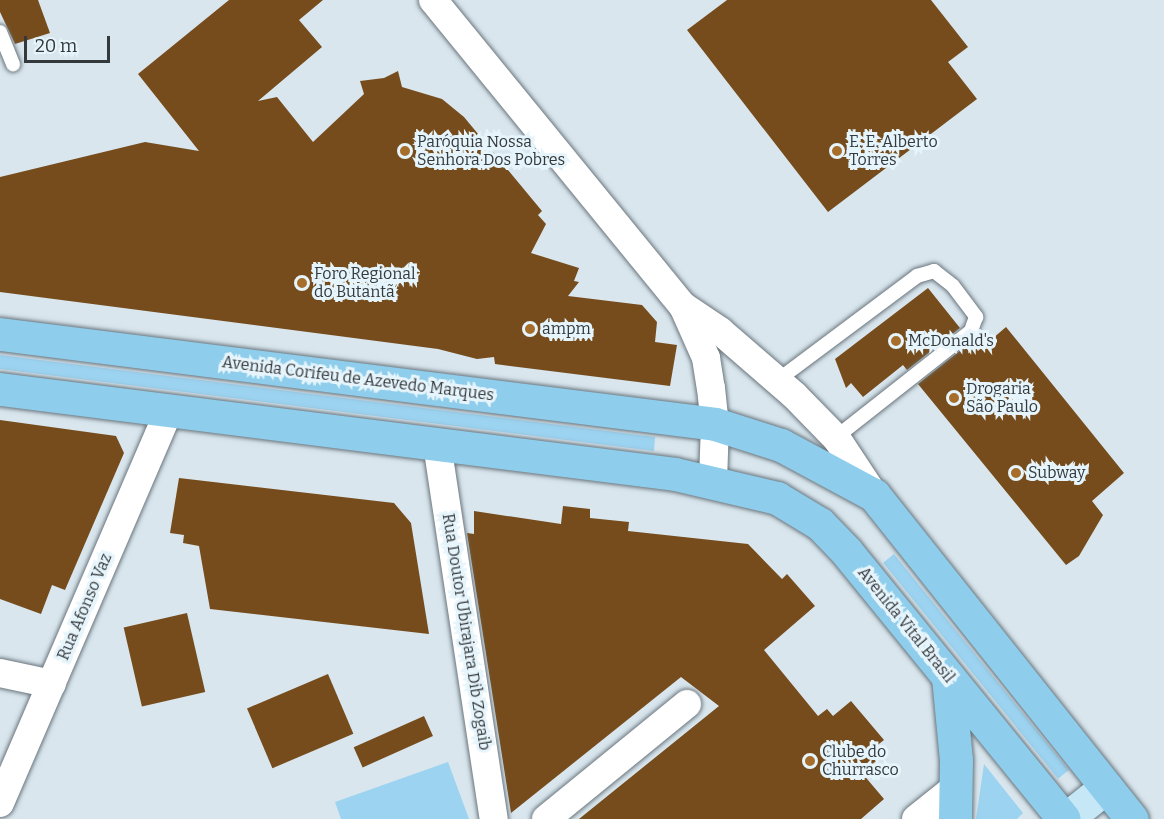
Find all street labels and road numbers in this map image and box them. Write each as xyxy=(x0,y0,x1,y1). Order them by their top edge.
street label: Avenida Corifeu de Azevedo Marques xyxy=(221,353,495,405)
street label: Rua Doutor Ubirajara Dib Zogaib xyxy=(438,512,494,752)
street label: Rua Afonso Vaz xyxy=(54,551,116,663)
street label: Avenida Vital Brasil xyxy=(853,563,959,687)

